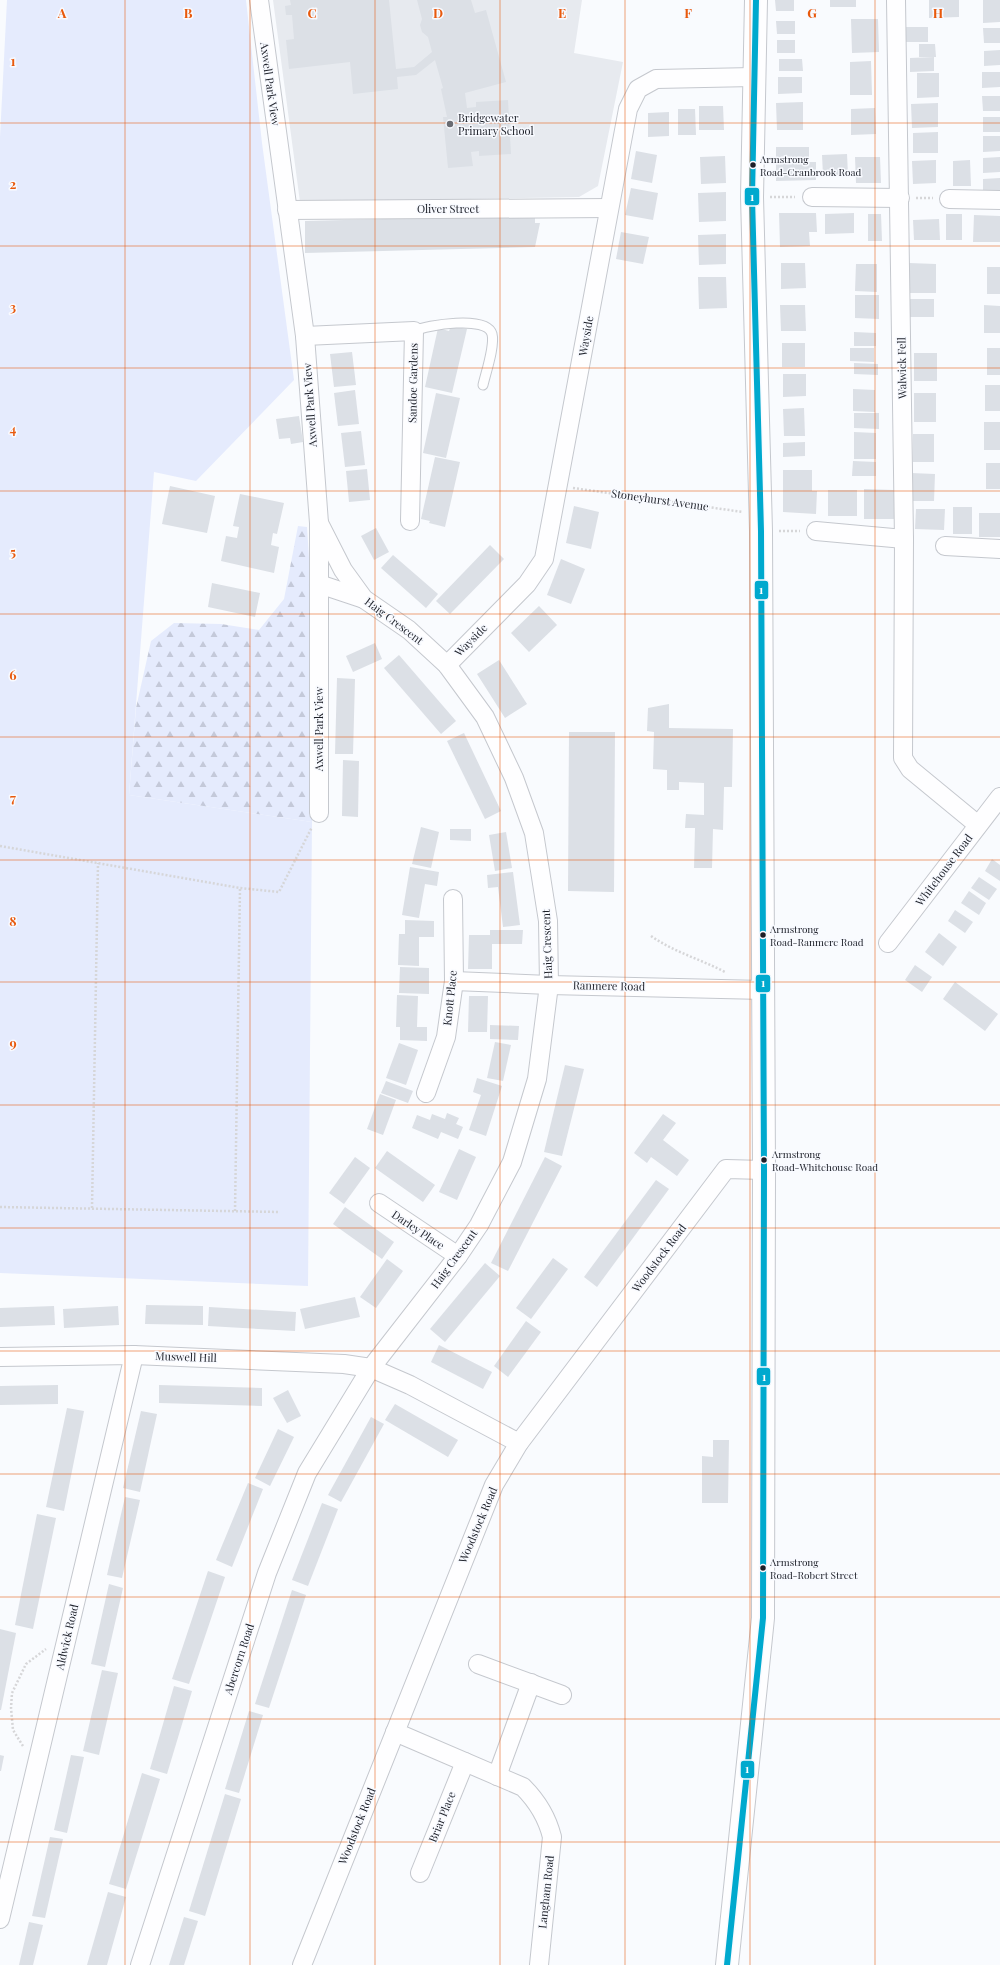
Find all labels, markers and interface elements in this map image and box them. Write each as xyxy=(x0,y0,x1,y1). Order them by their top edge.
text: A xyxy=(57,4,67,21)
text: B xyxy=(184,4,193,21)
text: C xyxy=(307,4,317,21)
text: D xyxy=(433,4,443,21)
text: E xyxy=(558,4,566,21)
text: F xyxy=(684,4,692,21)
text: G xyxy=(807,4,817,21)
text: H xyxy=(933,4,943,21)
street label: Axwell Park View xyxy=(257,40,284,127)
text: 1 xyxy=(11,52,16,69)
place label: Bridgewater Primary School xyxy=(458,110,534,138)
marker: Bridgewater Primary School xyxy=(445,119,455,129)
place label: Armstrong Road-Cranbrook Road xyxy=(759,152,861,179)
marker: Armstrong Road-Cranbrook Road xyxy=(748,160,758,170)
text: 2 xyxy=(10,175,17,192)
line badge: 1 xyxy=(744,187,760,206)
text: 1 xyxy=(750,189,754,204)
street label: Oliver Street xyxy=(417,201,479,216)
text: 3 xyxy=(10,298,16,315)
street label: Wayside xyxy=(574,314,596,358)
street label: Walwick Fell xyxy=(893,337,910,400)
street label: Sandoe Gardens xyxy=(404,343,421,423)
street label: Axwell Park View xyxy=(299,362,320,449)
text: 4 xyxy=(10,420,17,437)
street label: Stoneyhurst Avenue xyxy=(610,485,710,514)
text: 5 xyxy=(10,543,16,560)
line badge: 1 xyxy=(754,580,769,600)
text: 1 xyxy=(759,582,763,597)
street label: Haig Crescent xyxy=(362,594,427,648)
street label: Wayside xyxy=(450,620,491,660)
text: 6 xyxy=(9,666,17,683)
street label: Axwell Park View xyxy=(311,686,326,772)
text: 7 xyxy=(10,789,16,806)
street label: Whitehouse Road xyxy=(911,830,976,909)
street label: Haig Crescent xyxy=(538,909,555,979)
text: 8 xyxy=(9,912,17,929)
place label: Armstrong Road-Ranmere Road xyxy=(769,922,864,949)
marker: Armstrong Road-Ranmere Road xyxy=(758,930,768,940)
street label: Knott Place xyxy=(439,969,460,1026)
line badge: 1 xyxy=(755,974,771,993)
text: 1 xyxy=(761,975,765,990)
street label: Ranmere Road xyxy=(573,977,646,994)
text: 9 xyxy=(9,1034,17,1051)
place label: Armstrong Road-Whitehouse Road xyxy=(771,1147,878,1174)
marker: Armstrong Road-Whitehouse Road xyxy=(759,1155,769,1165)
street label: Darley Place xyxy=(389,1206,448,1253)
street label: Woodstock Road xyxy=(627,1220,689,1296)
street label: Haig Crescent xyxy=(427,1226,480,1291)
street label: Muswell Hill xyxy=(155,1348,217,1365)
line badge: 1 xyxy=(756,1367,771,1386)
text: 1 xyxy=(762,1369,766,1384)
street label: Woodstock Road xyxy=(454,1484,501,1566)
place label: Armstrong Road-Robert Street xyxy=(769,1555,858,1582)
marker: Armstrong Road-Robert Street xyxy=(758,1563,768,1573)
street label: Aldwick Road xyxy=(51,1602,82,1672)
street label: Abercorn Road xyxy=(220,1621,257,1697)
line badge: 1 xyxy=(740,1760,755,1779)
text: 1 xyxy=(745,1761,749,1776)
street label: Woodstock Road xyxy=(334,1785,379,1867)
street label: Briar Place xyxy=(425,1789,459,1845)
street label: Langham Road xyxy=(534,1854,557,1929)

